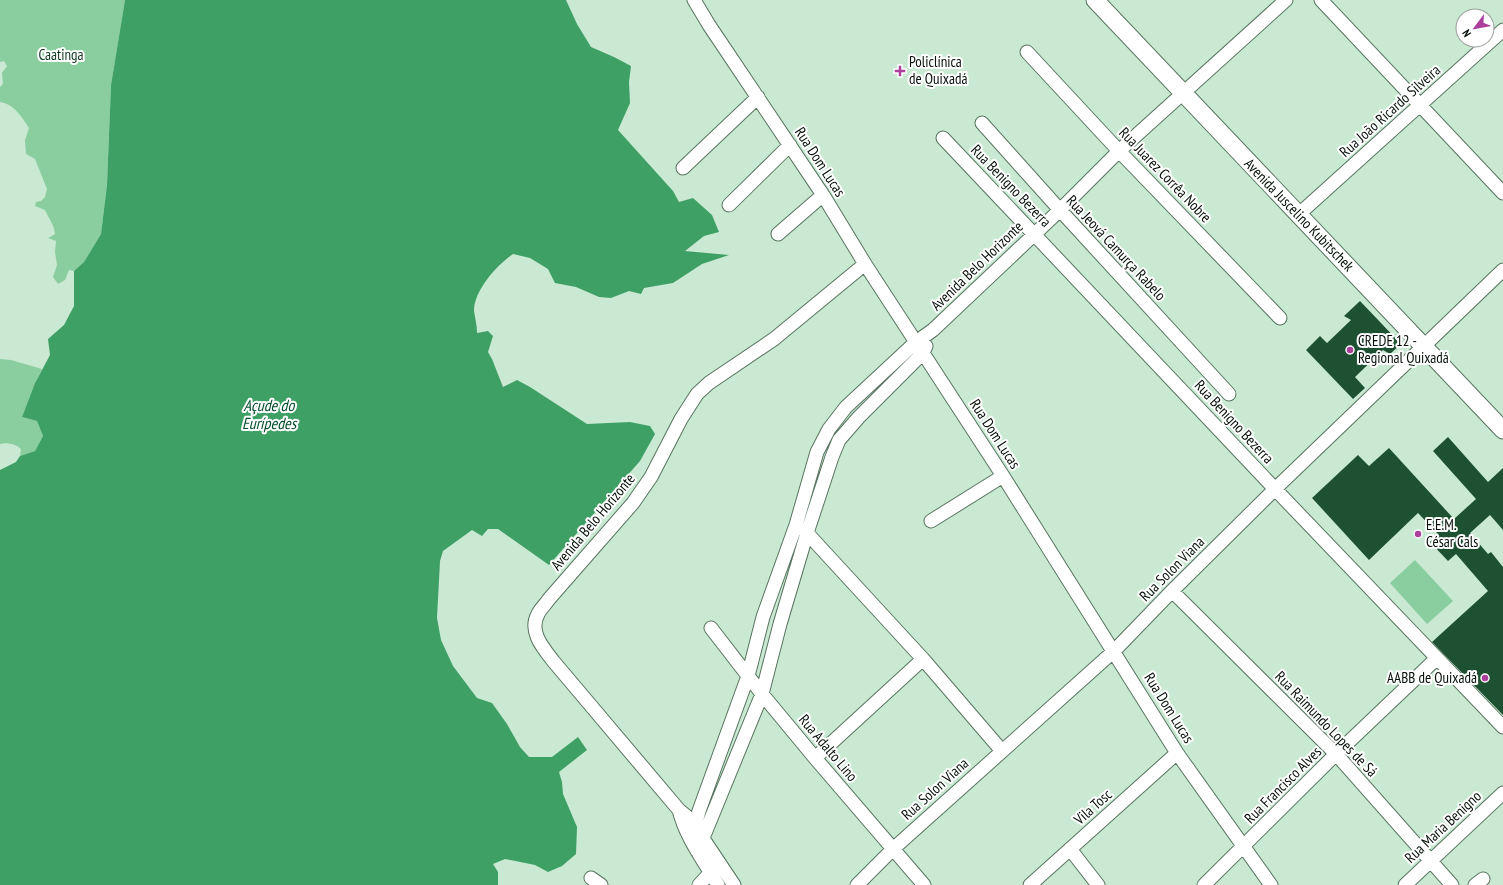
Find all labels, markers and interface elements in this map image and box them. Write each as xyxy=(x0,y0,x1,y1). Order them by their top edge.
north arrow xyxy=(1455,8,1495,48)
text: N xyxy=(1459,27,1474,40)
park label: Caatinga xyxy=(38,45,84,64)
place label: Policlínica de Quixadá xyxy=(909,52,968,88)
street label: Rua João Ricardo Silveira xyxy=(1335,60,1444,161)
marker: Policlínica de Quixadá xyxy=(894,65,906,77)
street label: Rua Dom Lucas xyxy=(791,123,850,200)
street label: Rua Juarez Corrêa Nobre xyxy=(1115,123,1216,226)
street label: Rua Benigno Bezerra xyxy=(967,140,1056,231)
street label: Avenida Juscelino Kubitschek xyxy=(1240,154,1358,275)
street label: Rua Jeová Camurça Rabelo xyxy=(1063,191,1170,304)
street label: Avenida Belo Horizonte xyxy=(927,217,1027,314)
place label: CREDE 12 - Regional Quixadá xyxy=(1358,331,1449,367)
marker: CREDE 12 - Regional Quixadá xyxy=(1345,345,1355,355)
street label: Rua Benigno Bezerra xyxy=(1191,376,1278,467)
water label: Açude do Eurípedes xyxy=(242,395,298,433)
street label: Rua Dom Lucas xyxy=(966,395,1025,472)
street label: Avenida Belo Horizonte xyxy=(546,469,639,574)
place label: E.E.M. César Cals xyxy=(1426,515,1478,551)
marker: E.E.M. César Cals xyxy=(1413,529,1423,539)
street label: Rua Solon Viana xyxy=(1135,532,1208,605)
street label: Rua Raimundo Lopes de Sá xyxy=(1271,667,1382,780)
place label: AABB de Quixadá xyxy=(1387,668,1477,687)
street label: Rua Dom Lucas xyxy=(1140,669,1198,746)
marker: AABB de Quixadá xyxy=(1480,673,1490,683)
street label: Rua Adalto Lino xyxy=(795,710,862,785)
street label: Rua Francisco Alves xyxy=(1240,742,1325,827)
street label: Rua Solon Viana xyxy=(897,753,972,824)
street label: Vila Tosc xyxy=(1069,784,1116,829)
street label: Rua Maria Benigno xyxy=(1400,786,1485,867)

